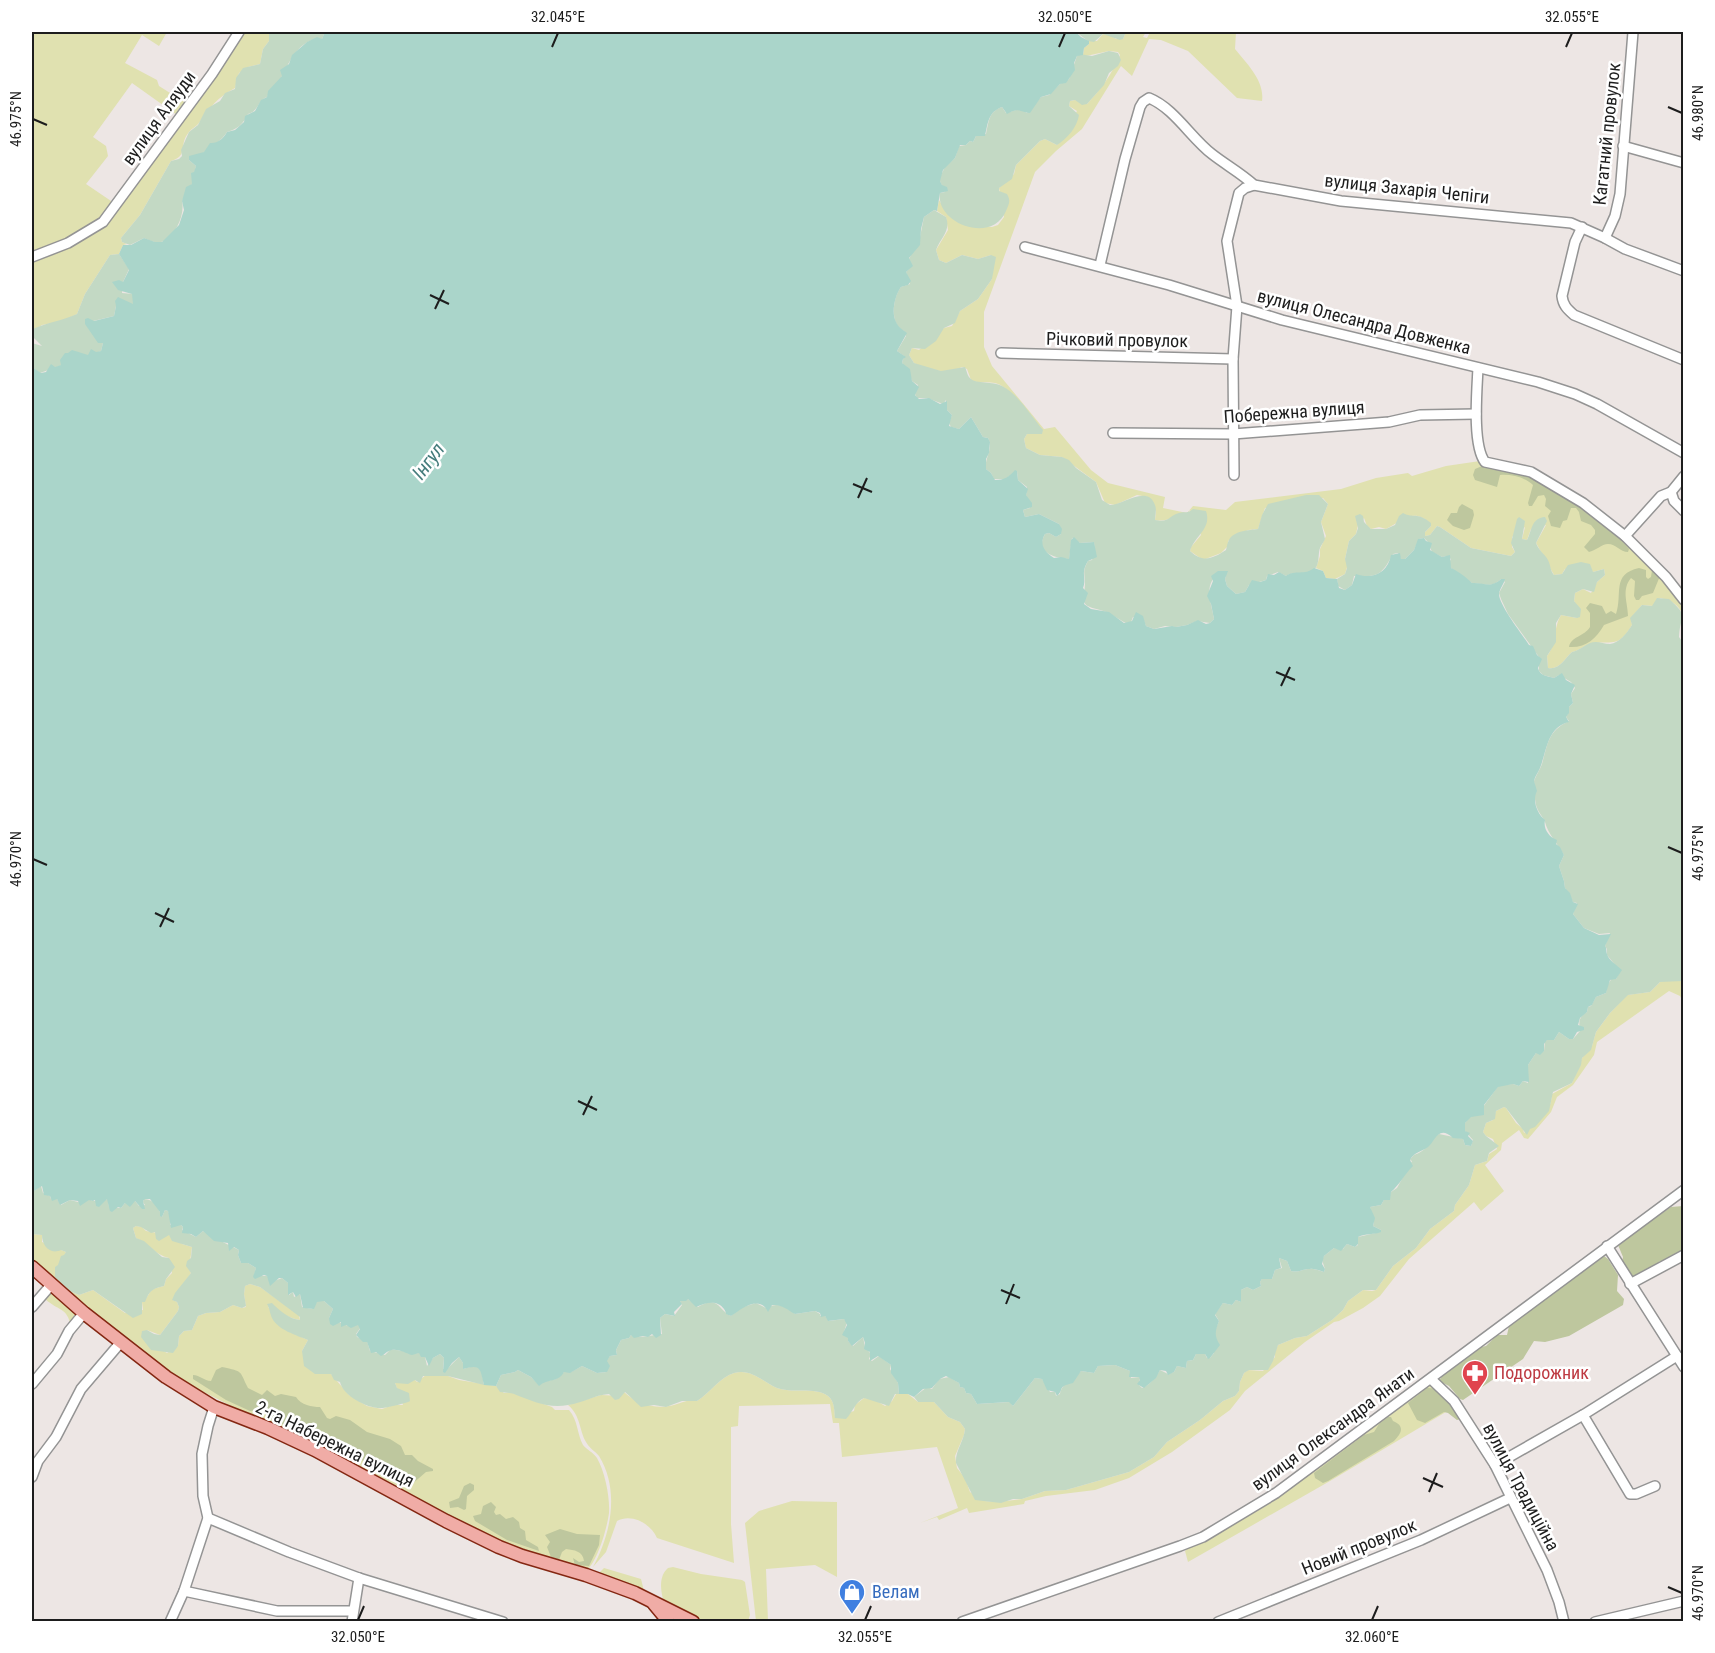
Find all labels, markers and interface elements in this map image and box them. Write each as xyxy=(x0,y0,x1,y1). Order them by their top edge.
text: 32.045°E xyxy=(531,8,585,26)
text: 32.050°E xyxy=(1038,8,1092,26)
text: 32.055°E xyxy=(1545,8,1599,26)
street label: Кагатний провулок xyxy=(1589,61,1624,206)
street label: вулиця Аляуди xyxy=(117,67,200,169)
text: 46.980°N xyxy=(1689,85,1707,141)
text: 46.975°N xyxy=(7,91,25,147)
street label: вулиця Захарія Чепіги xyxy=(1324,169,1490,208)
street label: вулиця Олесандра Довженка xyxy=(1255,285,1473,358)
street label: Річковий провулок xyxy=(1046,328,1188,351)
street label: Побережна вулиця xyxy=(1223,396,1365,427)
water label: Інгул xyxy=(407,438,450,484)
text: 46.975°N xyxy=(1689,825,1707,881)
text: 46.970°N xyxy=(7,831,25,887)
pharmacy icon: Подорожник xyxy=(1460,1358,1490,1396)
place label: Подорожник xyxy=(1494,1362,1589,1383)
street label: вулиця Олександра Янати xyxy=(1247,1363,1418,1495)
street label: 2-га Набережна вулиця xyxy=(253,1396,418,1491)
street label: вулиця Традиційна xyxy=(1479,1419,1564,1554)
street label: Новий провулок xyxy=(1298,1514,1420,1579)
text: 46.970°N xyxy=(1689,1565,1707,1621)
shop icon: Велам xyxy=(837,1577,867,1615)
place label: Велам xyxy=(872,1581,920,1602)
text: 32.050°E xyxy=(331,1628,385,1646)
text: 32.055°E xyxy=(838,1628,892,1646)
text: 32.060°E xyxy=(1345,1628,1399,1646)

